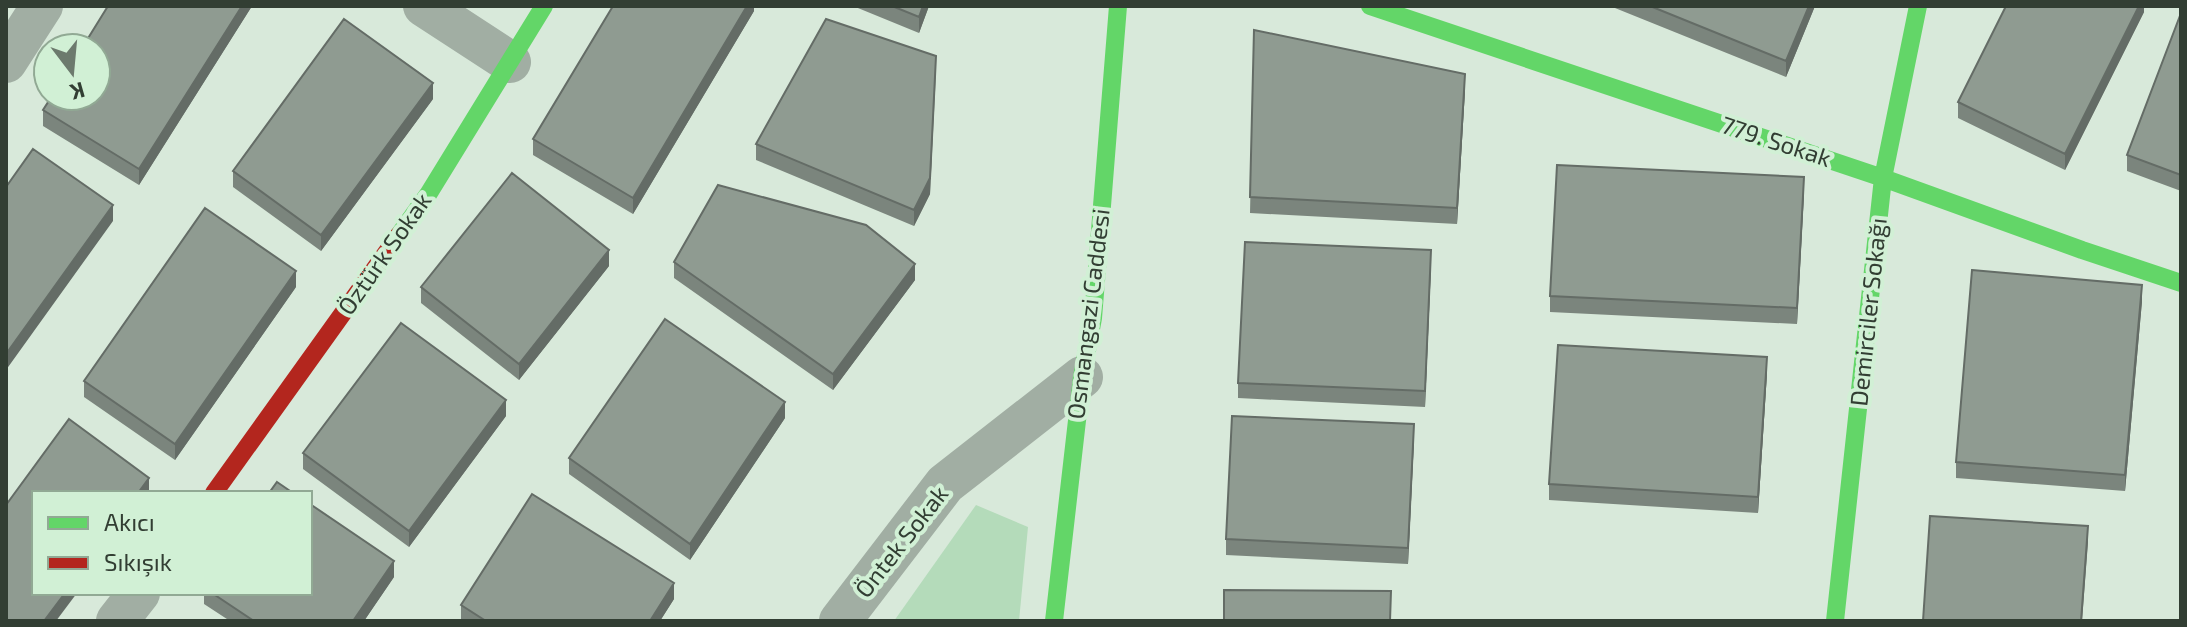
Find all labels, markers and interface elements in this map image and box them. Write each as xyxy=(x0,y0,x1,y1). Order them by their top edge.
north arrow xyxy=(32,32,112,112)
text: K xyxy=(67,78,88,107)
street label: 779. Sokak xyxy=(1718,109,1835,172)
street label: Öztürk Sokak xyxy=(331,186,437,320)
street label: Osmangazi Caddesi xyxy=(1060,207,1115,421)
street label: Demirciler Sokağı xyxy=(1843,216,1892,407)
street label: Öntek Sokak xyxy=(848,479,954,603)
legend xyxy=(32,491,312,595)
text: Akıcı xyxy=(104,507,155,536)
text: Sıkışık xyxy=(104,547,172,577)

